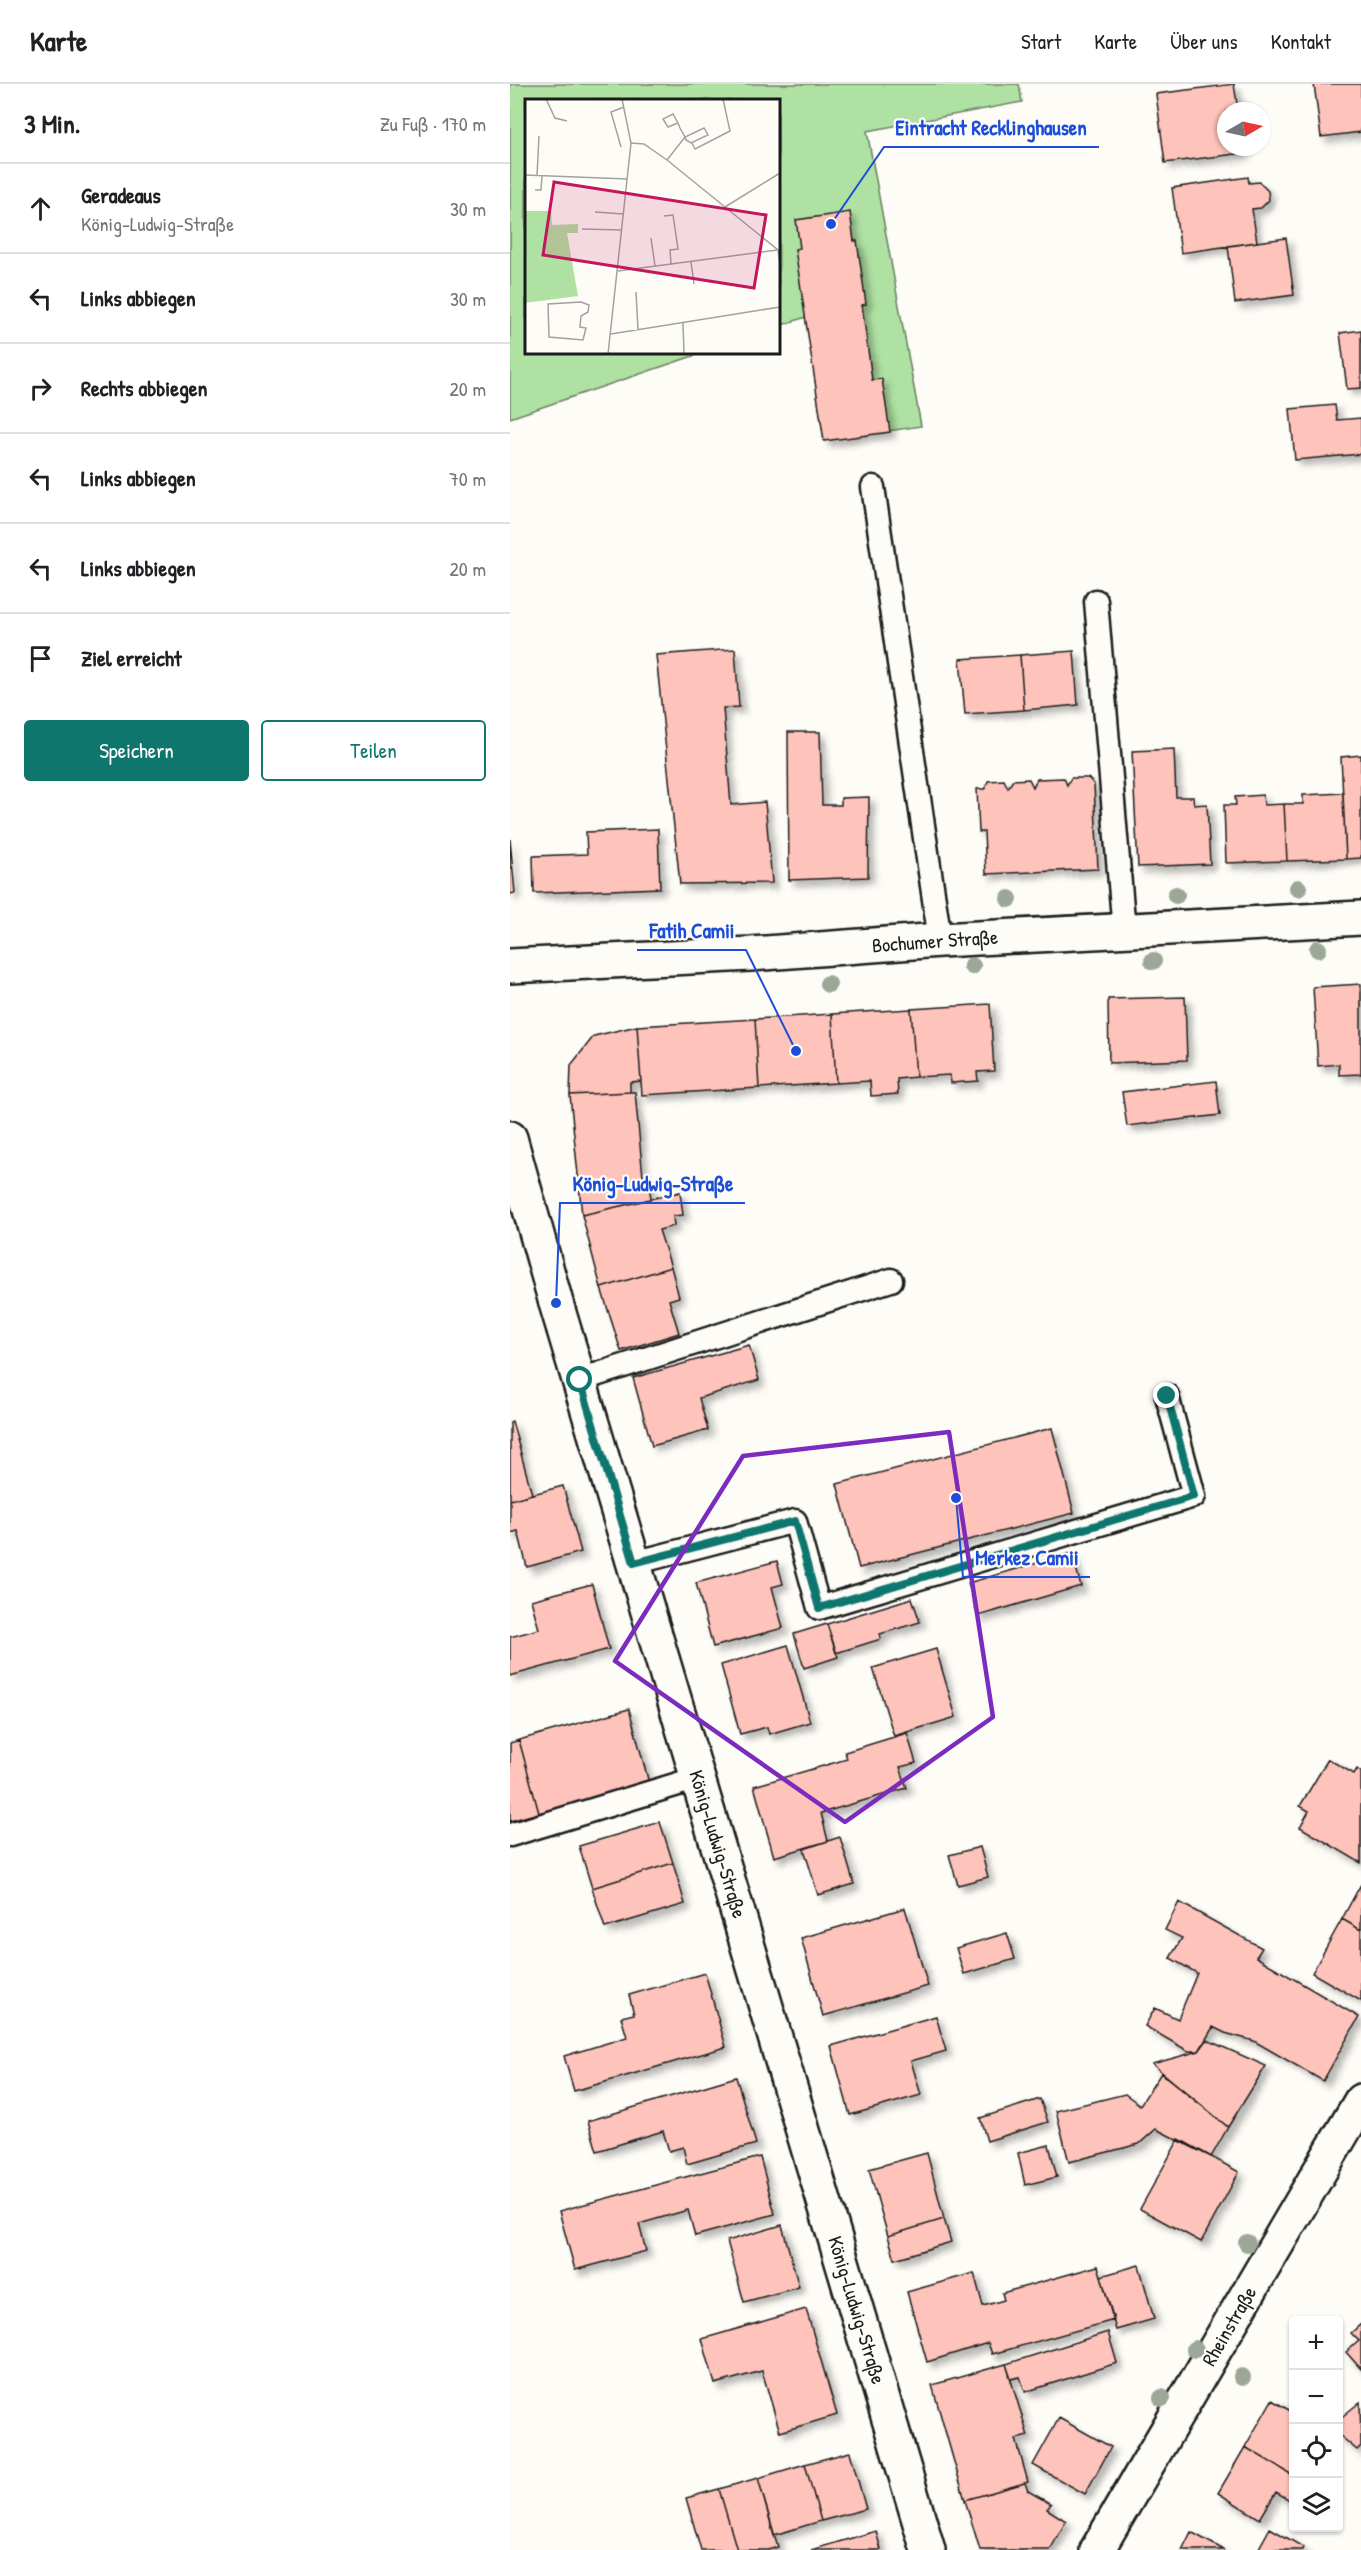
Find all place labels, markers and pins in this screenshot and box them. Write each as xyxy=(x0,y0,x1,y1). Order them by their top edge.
callout: Eintracht Recklinghausen xyxy=(884,108,1099,147)
callout: Fatih Camii xyxy=(637,911,746,950)
callout: König-Ludwig-Straße xyxy=(560,1164,745,1203)
callout: Merkez Camii xyxy=(963,1538,1090,1577)

